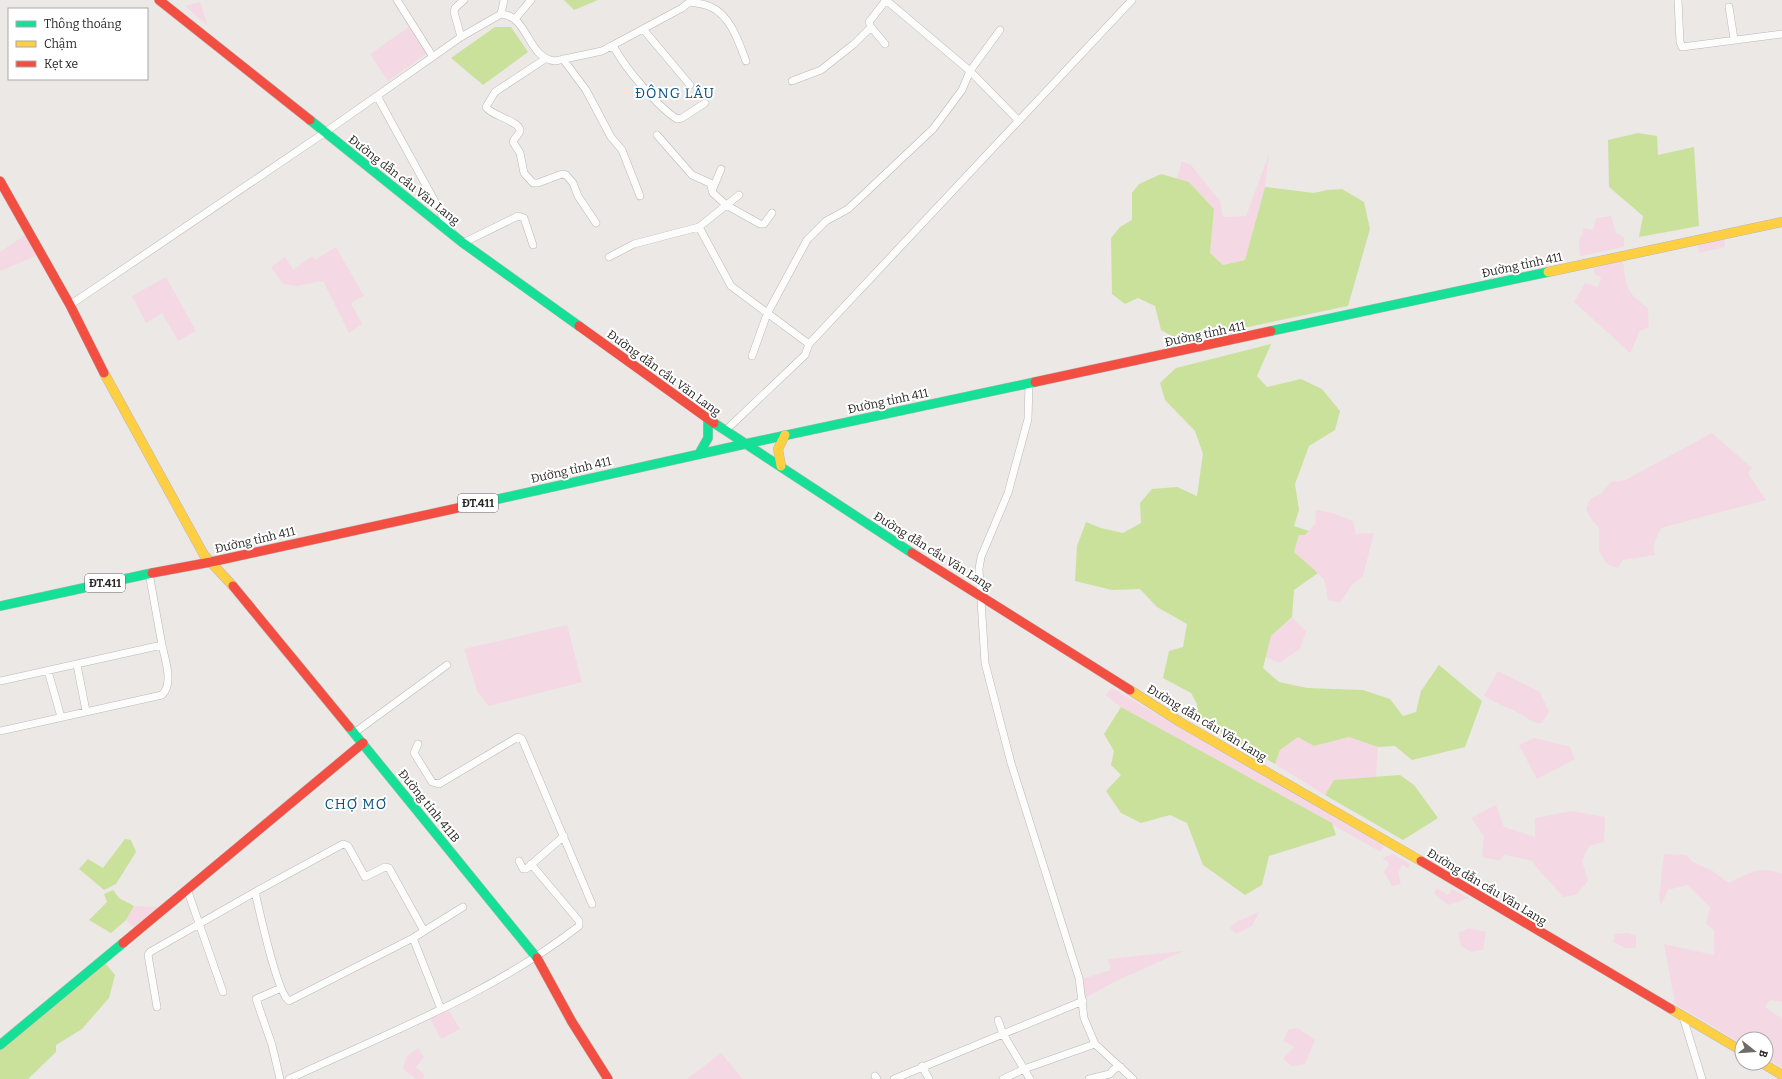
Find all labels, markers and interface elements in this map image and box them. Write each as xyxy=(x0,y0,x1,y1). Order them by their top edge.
legend xyxy=(8,8,148,80)
text: Thông thoáng xyxy=(44,17,122,31)
text: Chậm xyxy=(44,37,77,51)
text: Kẹt xe xyxy=(44,57,78,71)
district label: ĐÔNG LÂU xyxy=(635,84,715,102)
street label: Đường dẫn cầu Văn Lang xyxy=(346,132,463,228)
street label: Đường tỉnh 411 xyxy=(1481,250,1564,280)
street label: Đường tỉnh 411 xyxy=(1164,319,1247,349)
street label: Đường dẫn cầu Văn Lang xyxy=(605,326,724,419)
street label: Đường tỉnh 411 xyxy=(847,386,930,416)
street label: Đường tỉnh 411 xyxy=(530,454,613,486)
road number: ĐT.411 xyxy=(458,494,498,512)
street label: Đường dẫn cầu Văn Lang xyxy=(871,508,995,593)
street label: Đường tỉnh 411 xyxy=(214,524,297,556)
road number: ĐT.411 xyxy=(85,574,125,592)
street label: Đường dẫn cầu Văn Lang xyxy=(1145,681,1270,764)
street label: Đường tỉnh 411B xyxy=(395,767,463,845)
district label: CHỢ MƠ xyxy=(325,796,387,813)
street label: Đường dẫn cầu Văn Lang xyxy=(1425,845,1550,928)
north arrow xyxy=(1734,1031,1774,1071)
text: B xyxy=(1756,1048,1770,1059)

